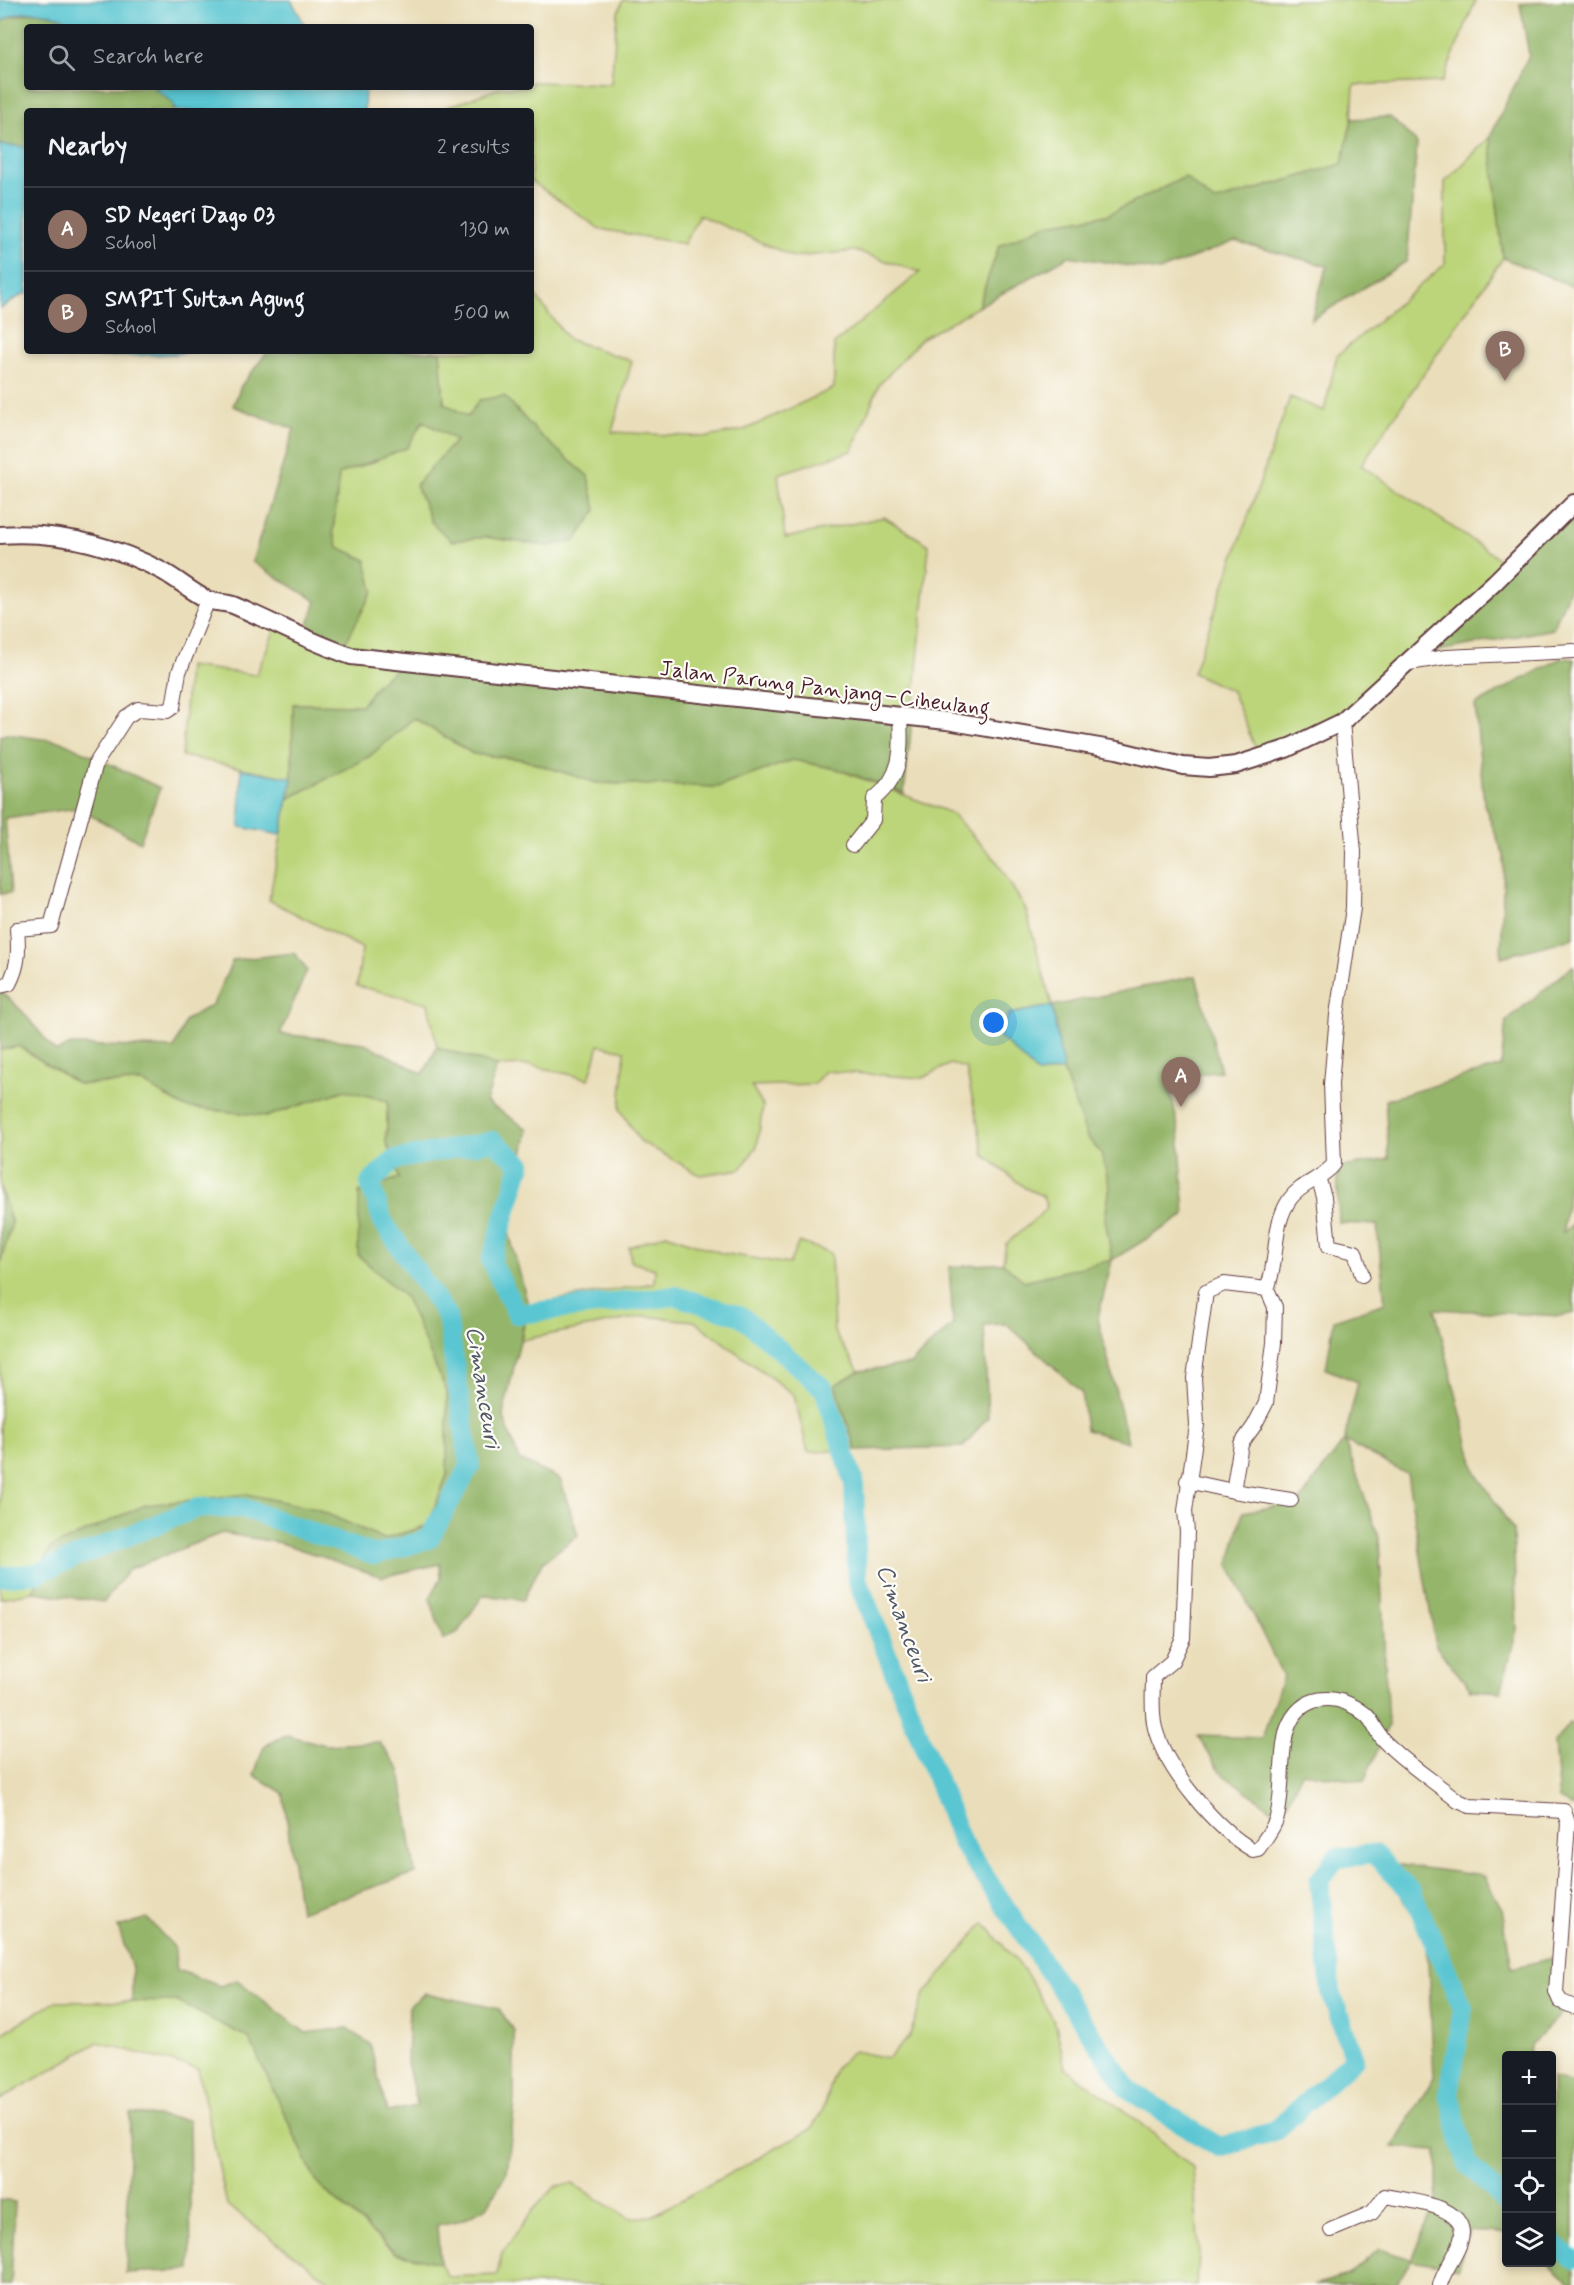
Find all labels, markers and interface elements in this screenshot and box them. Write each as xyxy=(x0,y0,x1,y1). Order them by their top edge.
search box xyxy=(24,24,534,90)
icon: search xyxy=(45,41,78,74)
text: Search here xyxy=(93,43,204,71)
text: Nearby xyxy=(48,130,127,164)
text: 2 results xyxy=(437,134,510,161)
text: SD Negeri Dago 03 xyxy=(105,202,275,230)
text: A xyxy=(61,216,74,243)
text: 130 m xyxy=(459,216,510,243)
text: School xyxy=(105,230,157,257)
text: SMPIT Sultan Agung xyxy=(105,286,305,314)
text: B xyxy=(61,300,74,327)
text: 500 m xyxy=(453,300,510,327)
text: School xyxy=(105,314,157,341)
pin: B xyxy=(1486,332,1524,381)
street label: Jalan Parung Panjang–Ciheulang xyxy=(658,655,991,726)
your location xyxy=(979,1008,1008,1037)
pin: A xyxy=(1162,1058,1200,1107)
water label: Cimanceuri xyxy=(458,1324,508,1452)
water label: Cimanceuri xyxy=(868,1560,940,1688)
map controls xyxy=(1502,2051,1556,2267)
button: + xyxy=(1502,2051,1556,2105)
button: − xyxy=(1502,2105,1556,2159)
button: locate xyxy=(1502,2159,1556,2213)
button: layers xyxy=(1502,2213,1556,2267)

